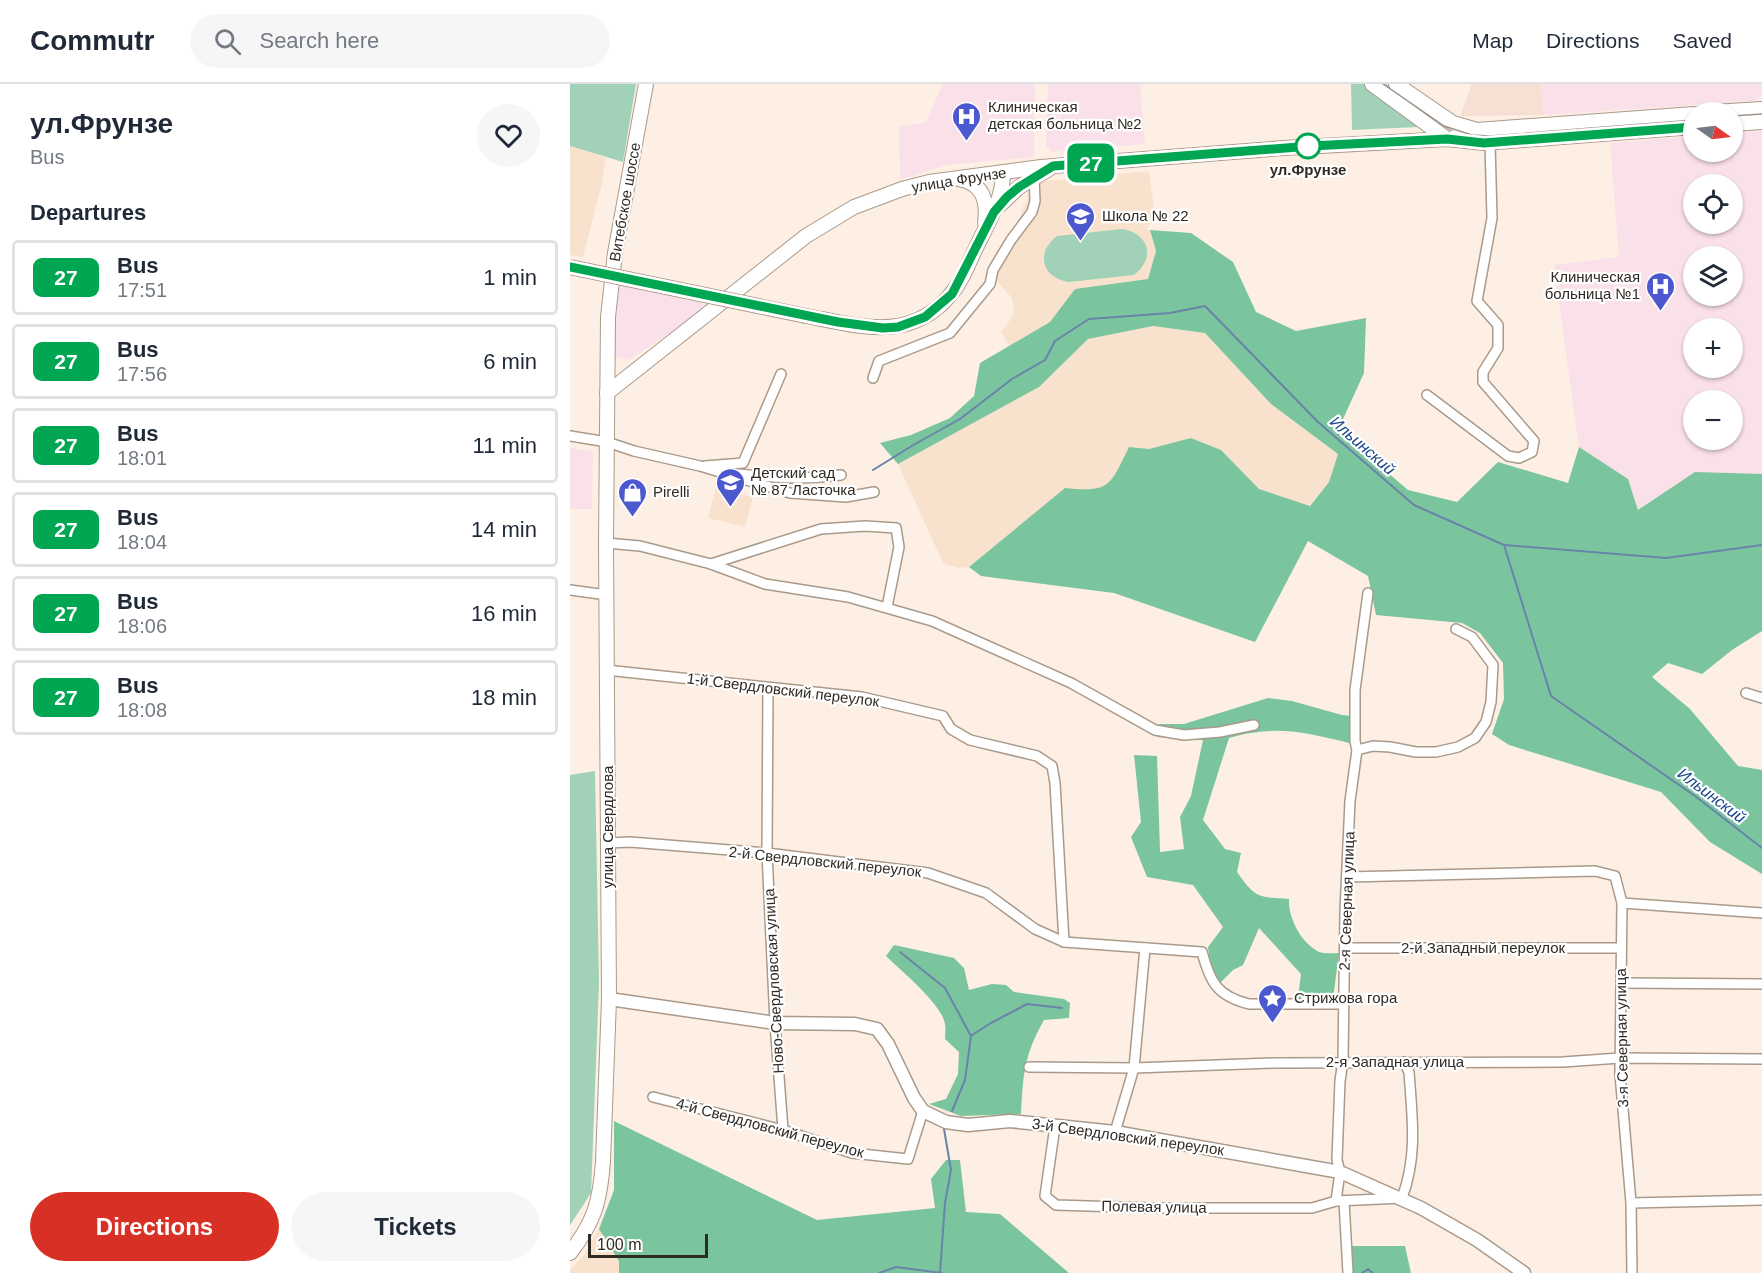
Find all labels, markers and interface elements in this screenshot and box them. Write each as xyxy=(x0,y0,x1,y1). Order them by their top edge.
search box xyxy=(190,14,610,68)
text: Commutr xyxy=(30,25,154,56)
icon: search xyxy=(211,25,244,58)
text: Search here xyxy=(259,28,379,53)
text: Map xyxy=(1472,29,1513,52)
text: Directions xyxy=(1546,29,1639,52)
text: Saved xyxy=(1672,29,1732,52)
place label: Клиническая детская больница №2 xyxy=(988,98,1142,132)
hospital icon: Клиническая детская больница №2 xyxy=(951,100,983,142)
north arrow xyxy=(1683,102,1743,162)
map controls xyxy=(1683,102,1743,450)
button: heart xyxy=(477,104,540,167)
text: ул.Фрунзе xyxy=(30,108,173,139)
marker: ул.Фрунзе xyxy=(1295,133,1321,159)
street label: Витебское шоссе xyxy=(606,141,643,263)
line badge: 27 xyxy=(1064,144,1118,182)
text: Bus xyxy=(30,146,64,168)
text: 27 xyxy=(1079,152,1103,175)
place label: ул.Фрунзе xyxy=(1270,161,1346,178)
street label: улица Фрунзе xyxy=(910,164,1008,195)
button: locate xyxy=(1683,174,1743,234)
text: Departures xyxy=(30,200,146,225)
school or university icon: Школа № 22 xyxy=(1065,200,1097,242)
place label: Школа № 22 xyxy=(1102,207,1189,224)
button: layers xyxy=(1683,246,1743,306)
text: Bus xyxy=(117,253,159,278)
text: 1 min xyxy=(483,265,537,290)
text: 27 xyxy=(54,266,78,289)
place label: Клиническая больница №1 xyxy=(1545,268,1640,302)
hospital icon: Клиническая больница №1 xyxy=(1645,270,1677,312)
text: 17:51 xyxy=(117,279,167,301)
button: + xyxy=(1683,318,1743,378)
text: Bus xyxy=(117,337,159,362)
text: 6 min xyxy=(483,349,537,374)
text: 27 xyxy=(54,350,78,373)
text: 17:56 xyxy=(117,363,167,385)
button: − xyxy=(1683,390,1743,450)
water label: Ильинский xyxy=(1327,413,1398,478)
text: Bus xyxy=(117,421,159,446)
text: 11 min xyxy=(473,433,537,458)
text: 27 xyxy=(54,434,78,457)
text: 18:01 xyxy=(117,447,167,469)
place label: Детский сад № 87 Ласточка xyxy=(751,464,856,498)
school or university icon: Детский сад № 87 Ласточка xyxy=(714,466,746,508)
shop icon: Pirelli xyxy=(616,476,648,518)
place label: Pirelli xyxy=(653,483,690,500)
text: Bus xyxy=(117,505,159,530)
text: 14 min xyxy=(471,517,537,542)
text: 27 xyxy=(54,518,78,541)
text: 18:04 xyxy=(117,531,167,553)
text: Bus xyxy=(117,589,159,614)
text: 16 min xyxy=(471,601,537,626)
text: 27 xyxy=(54,602,78,625)
text: 18:06 xyxy=(117,615,167,637)
street label: 1-й Свердловский переулок xyxy=(686,669,881,710)
text: Bus xyxy=(117,673,159,698)
text: 18 min xyxy=(471,685,537,710)
text: 27 xyxy=(54,686,78,709)
text: 18:08 xyxy=(117,699,167,721)
street label: улица Свердлова xyxy=(599,765,616,888)
water label: Ильинский xyxy=(1675,765,1749,826)
street label: 2-я Северная улица xyxy=(1336,830,1357,971)
street label: 2-й Свердловский переулок xyxy=(728,843,923,880)
street label: Ново-Свердловская улица xyxy=(760,887,787,1074)
street label: 2-й Западный переулок xyxy=(1401,939,1565,956)
street label: 3-я Северная улица xyxy=(1612,968,1631,1108)
place icon: Стрижова гора xyxy=(1257,982,1289,1024)
place label: Стрижова гора xyxy=(1294,989,1398,1006)
street label: 2-я Западная улица xyxy=(1326,1053,1465,1070)
street label: 4-й Свердловский переулок xyxy=(674,1094,866,1161)
street label: 3-й Свердловский переулок xyxy=(1031,1115,1226,1158)
button: Directions xyxy=(30,1192,279,1261)
button: Tickets xyxy=(291,1192,540,1261)
street label: Полевая улица xyxy=(1101,1197,1208,1216)
scale bar xyxy=(588,1231,708,1258)
text: 100 m xyxy=(597,1236,641,1253)

